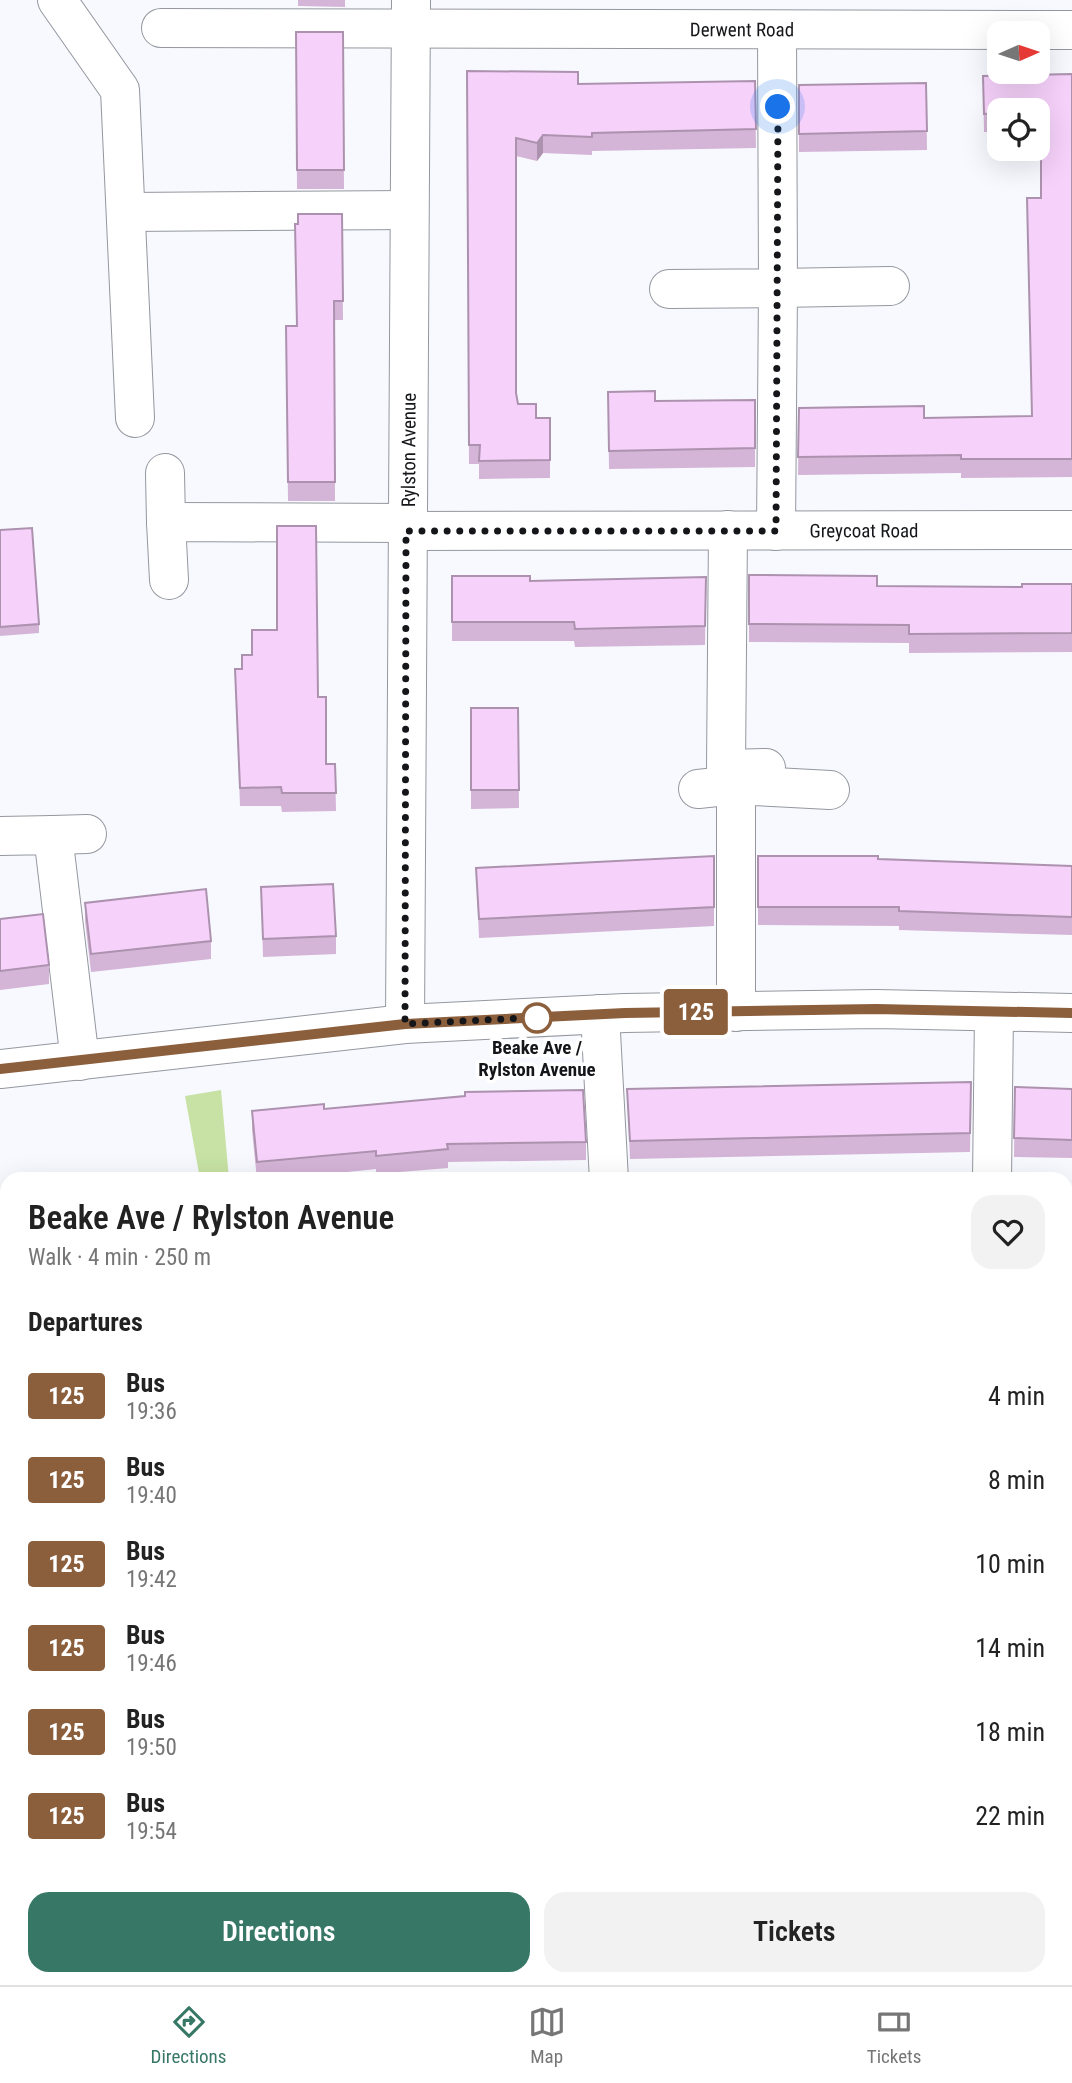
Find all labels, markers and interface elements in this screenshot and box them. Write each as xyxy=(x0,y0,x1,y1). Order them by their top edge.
street label: Derwent Road xyxy=(690,18,794,41)
north arrow xyxy=(987,21,1050,84)
map controls xyxy=(987,21,1050,161)
your location xyxy=(760,89,795,124)
button: locate xyxy=(987,98,1050,161)
street label: Rylston Avenue xyxy=(397,393,421,507)
street label: Greycoat Road xyxy=(809,519,919,542)
line badge: 125 xyxy=(656,989,736,1035)
text: 125 xyxy=(678,998,714,1026)
marker: Beake Ave / Rylston Avenue xyxy=(522,1003,552,1033)
place label: Beake Ave / Rylston Avenue xyxy=(478,1036,596,1081)
button: heart xyxy=(971,1195,1045,1269)
text: Beake Ave / Rylston Avenue xyxy=(28,1198,394,1237)
text: Walk · 4 min · 250 m xyxy=(28,1244,211,1271)
text: Departures xyxy=(28,1307,143,1337)
text: Bus xyxy=(126,1368,165,1398)
text: 4 min xyxy=(988,1381,1045,1411)
text: 125 xyxy=(48,1382,85,1410)
text: 19:36 xyxy=(126,1398,177,1425)
text: Bus xyxy=(126,1452,165,1482)
text: 8 min xyxy=(988,1465,1045,1495)
text: 125 xyxy=(48,1466,85,1494)
text: 19:40 xyxy=(126,1482,177,1509)
text: Bus xyxy=(126,1536,165,1566)
text: 10 min xyxy=(975,1549,1045,1579)
text: 125 xyxy=(48,1550,85,1578)
text: 19:42 xyxy=(126,1566,177,1593)
text: Bus xyxy=(126,1620,165,1650)
text: 14 min xyxy=(975,1633,1045,1663)
text: 125 xyxy=(48,1634,85,1662)
text: 19:46 xyxy=(126,1650,177,1677)
text: Bus xyxy=(126,1704,165,1734)
text: 18 min xyxy=(975,1717,1045,1747)
text: 125 xyxy=(48,1718,85,1746)
text: 19:50 xyxy=(126,1734,177,1761)
text: Bus xyxy=(126,1788,165,1818)
text: 22 min xyxy=(975,1801,1045,1831)
text: 125 xyxy=(48,1802,85,1830)
text: 19:54 xyxy=(126,1818,177,1845)
button: Directions xyxy=(28,1892,530,1972)
button: Tickets xyxy=(544,1892,1045,1972)
tab: Directions xyxy=(151,2003,226,2068)
tab: Map xyxy=(528,2003,566,2068)
tab: Tickets xyxy=(867,2003,921,2068)

